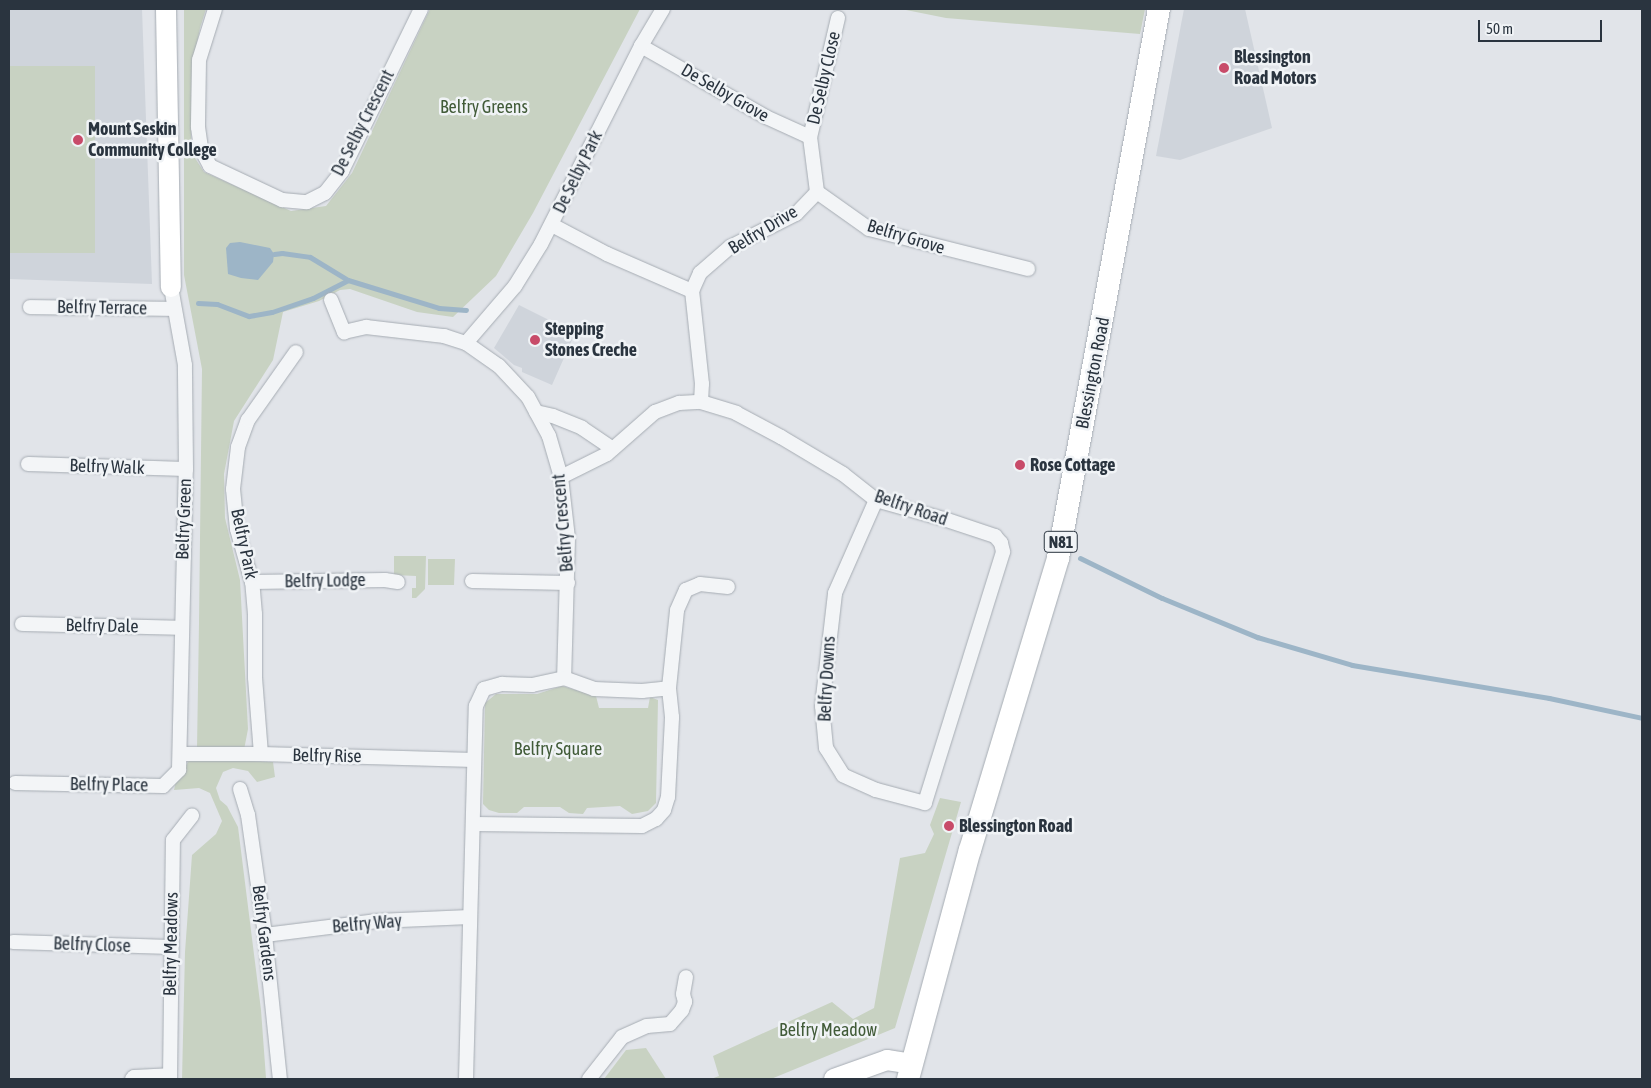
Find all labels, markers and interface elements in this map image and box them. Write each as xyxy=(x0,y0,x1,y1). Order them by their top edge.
scale bar xyxy=(1481,10,1605,42)
text: 50 m xyxy=(1486,20,1513,37)
street label: De Selby Close xyxy=(803,29,845,127)
place label: Blessington Road Motors xyxy=(1234,47,1316,90)
street label: De Selby Grove xyxy=(677,59,773,127)
marker: Blessington Road Motors xyxy=(1218,62,1230,74)
street label: De Selby Crescent xyxy=(327,66,399,180)
park label: Belfry Greens xyxy=(440,96,528,118)
place label: Mount Seskin Community College xyxy=(88,119,217,162)
street label: De Selby Park xyxy=(549,127,607,217)
marker: Mount Seskin Community College xyxy=(72,134,84,146)
street label: Belfry Drive xyxy=(725,201,801,259)
street label: Belfry Grove xyxy=(865,215,947,259)
street label: Belfry Terrace xyxy=(57,296,147,320)
street label: Blessington Road xyxy=(1072,315,1114,431)
place label: Stepping Stones Creche xyxy=(545,319,637,362)
marker: Stepping Stones Creche xyxy=(529,334,541,346)
place label: Rose Cottage xyxy=(1030,454,1115,476)
street label: Belfry Walk xyxy=(69,455,145,479)
marker: Rose Cottage xyxy=(1014,459,1026,471)
street label: Belfry Crescent xyxy=(548,473,578,573)
street label: Belfry Green xyxy=(172,478,196,560)
street label: Belfry Road xyxy=(872,485,950,531)
street label: Belfry Park xyxy=(226,507,262,581)
road number: N81 xyxy=(1044,528,1078,556)
street label: Belfry Lodge xyxy=(284,569,366,593)
street label: Belfry Dale xyxy=(65,615,139,637)
street label: Belfry Downs xyxy=(814,636,840,722)
park label: Belfry Square xyxy=(514,738,602,760)
street label: Belfry Rise xyxy=(292,745,362,767)
street label: Belfry Place xyxy=(70,774,148,796)
place label: Blessington Road xyxy=(959,815,1073,837)
marker: Blessington Road xyxy=(943,820,955,832)
street label: Belfry Gardens xyxy=(247,884,281,982)
street label: Belfry Meadows xyxy=(159,892,183,996)
street label: Belfry Way xyxy=(331,910,403,938)
street label: Belfry Close xyxy=(53,933,131,957)
park label: Belfry Meadow xyxy=(779,1019,877,1041)

